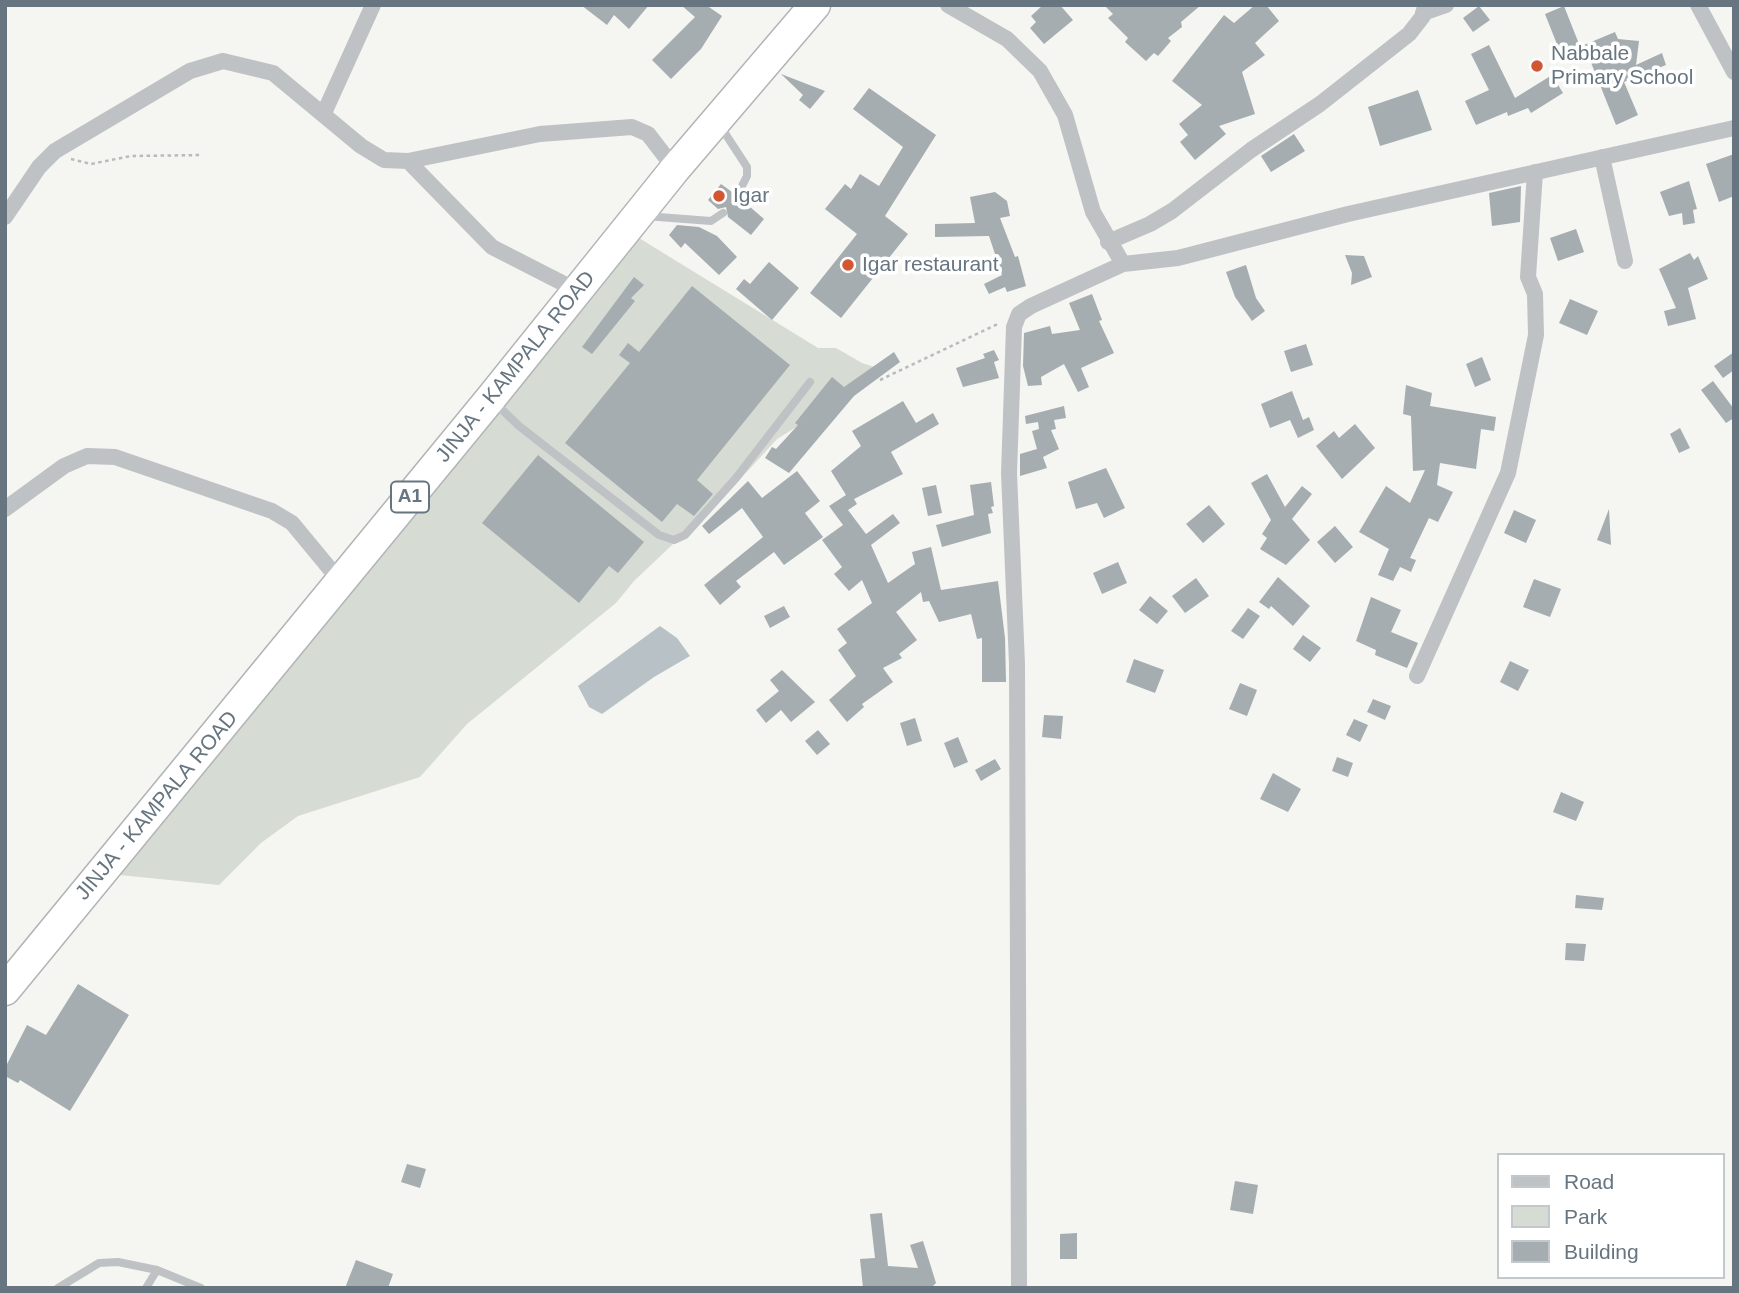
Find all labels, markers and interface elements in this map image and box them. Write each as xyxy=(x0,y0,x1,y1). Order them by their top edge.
place label: Nabbale Primary School xyxy=(1551,41,1693,91)
marker: Nabbale Primary School xyxy=(1529,58,1545,74)
place label: Igar xyxy=(733,183,769,209)
marker: Igar xyxy=(711,188,727,204)
place label: Igar restaurant xyxy=(862,252,999,278)
marker: Igar restaurant xyxy=(840,257,856,273)
street label: JINJA - KAMPALA ROAD xyxy=(431,266,601,468)
road number: A1 xyxy=(391,482,429,512)
street label: JINJA - KAMPALA ROAD xyxy=(71,706,243,906)
legend xyxy=(1498,1153,1725,1279)
text: Road xyxy=(1564,1170,1614,1193)
text: Park xyxy=(1564,1205,1607,1228)
text: Building xyxy=(1564,1240,1639,1263)

